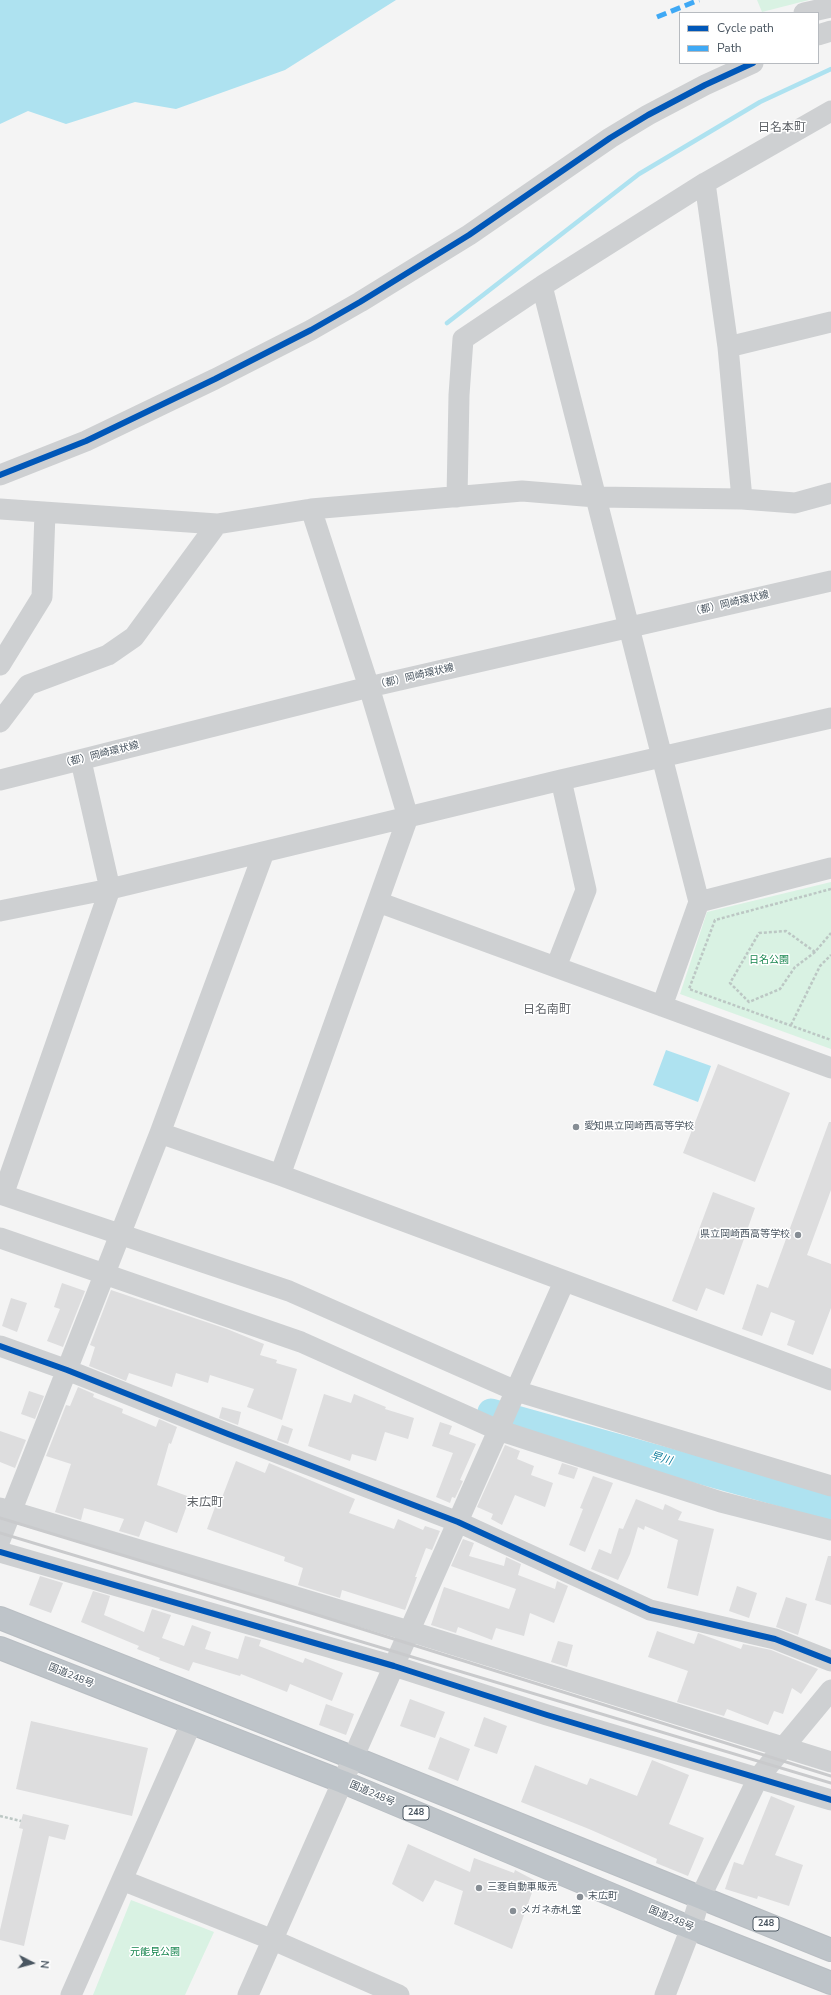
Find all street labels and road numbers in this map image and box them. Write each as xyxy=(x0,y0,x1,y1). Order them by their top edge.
street label: （都）岡崎環状線 xyxy=(690,589,770,619)
street label: （都）岡崎環状線 xyxy=(375,662,455,692)
street label: （都）岡崎環状線 xyxy=(60,740,140,770)
street label: 国道248号 xyxy=(46,1661,96,1691)
street label: 国道248号 xyxy=(348,1779,396,1809)
road number: 248 xyxy=(403,1806,429,1820)
street label: 国道248号 xyxy=(647,1904,695,1934)
road number: 248 xyxy=(753,1917,779,1931)

